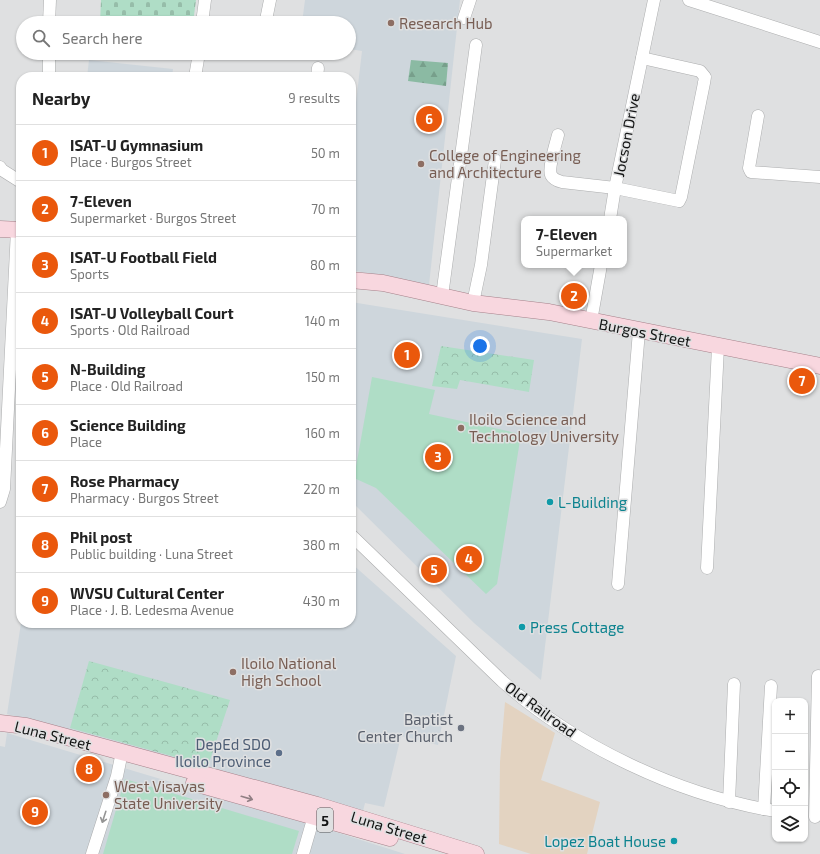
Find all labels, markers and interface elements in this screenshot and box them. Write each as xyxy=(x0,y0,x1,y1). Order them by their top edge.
place label: Research Hub xyxy=(399,14,493,32)
search box xyxy=(16,16,356,60)
marker: Research Hub xyxy=(386,18,396,28)
icon: search xyxy=(30,27,52,49)
text: Search here xyxy=(62,29,143,47)
text: Nearby xyxy=(32,88,90,108)
text: 9 results xyxy=(288,90,340,106)
street label: Jocson Drive xyxy=(609,92,643,178)
pin: 6 xyxy=(416,104,442,134)
text: ISAT-U Gymnasium xyxy=(70,136,203,154)
text: 1 xyxy=(42,145,48,161)
text: 50 m xyxy=(311,145,340,161)
place label: College of Engineering and Architecture xyxy=(429,146,581,181)
text: Place · Burgos Street xyxy=(70,154,192,170)
marker: College of Engineering and Architecture xyxy=(416,159,426,169)
text: 7-Eleven xyxy=(70,192,132,210)
text: 2 xyxy=(41,201,49,217)
text: 70 m xyxy=(311,201,340,217)
text: Supermarket · Burgos Street xyxy=(70,210,236,226)
popup xyxy=(521,216,627,268)
text: 7-Eleven xyxy=(536,225,597,243)
text: Supermarket xyxy=(536,243,612,259)
text: ISAT-U Football Field xyxy=(70,248,217,266)
text: 3 xyxy=(41,257,49,273)
text: 80 m xyxy=(310,257,340,273)
text: Sports xyxy=(70,266,109,282)
pin: 2 xyxy=(561,281,587,311)
text: ISAT-U Volleyball Court xyxy=(70,304,234,322)
text: 4 xyxy=(41,313,49,329)
text: 140 m xyxy=(305,313,340,329)
street label: Burgos Street xyxy=(597,314,693,350)
text: Sports · Old Railroad xyxy=(70,322,190,338)
your location xyxy=(470,336,490,356)
pin: 1 xyxy=(394,340,420,370)
text: N-Building xyxy=(70,360,145,378)
pin: 7 xyxy=(789,366,815,396)
text: 5 xyxy=(41,369,49,385)
text: 150 m xyxy=(306,369,340,385)
text: Place · Old Railroad xyxy=(70,378,183,394)
place label: Iloilo Science and Technology University xyxy=(469,410,619,445)
text: Science Building xyxy=(70,416,186,434)
marker: Iloilo Science and Technology University xyxy=(456,423,466,433)
text: 6 xyxy=(41,425,49,441)
text: 160 m xyxy=(305,425,340,441)
text: Place xyxy=(70,434,102,450)
pin: 3 xyxy=(425,442,451,472)
text: Rose Pharmacy xyxy=(70,472,179,490)
text: 7 xyxy=(42,481,48,497)
text: 220 m xyxy=(303,481,340,497)
text: Pharmacy · Burgos Street xyxy=(70,490,219,506)
place label: L-Building xyxy=(558,493,628,511)
marker: L-Building xyxy=(545,497,555,507)
text: Phil post xyxy=(70,528,132,546)
text: 8 xyxy=(41,537,49,553)
text: 380 m xyxy=(303,537,340,553)
pin: 4 xyxy=(456,544,482,574)
text: Public building · Luna Street xyxy=(70,546,233,562)
pin: 5 xyxy=(421,555,447,585)
text: WVSU Cultural Center xyxy=(70,584,224,602)
text: 9 xyxy=(41,593,49,609)
text: 430 m xyxy=(303,593,340,609)
text: Place · J. B. Ledesma Avenue xyxy=(70,602,234,618)
place label: Press Cottage xyxy=(530,618,624,636)
marker: Press Cottage xyxy=(517,622,527,632)
place label: Iloilo National High School xyxy=(241,654,337,689)
marker: Iloilo National High School xyxy=(228,667,238,677)
street label: Old Railroad xyxy=(502,677,580,741)
map controls xyxy=(772,698,808,842)
button: + xyxy=(772,698,808,734)
place label: Baptist Center Church xyxy=(357,710,453,745)
street label: Luna Street xyxy=(13,717,93,753)
marker: Baptist Center Church xyxy=(456,723,466,733)
button: − xyxy=(772,734,808,770)
place label: DepEd SDO Iloilo Province xyxy=(175,735,271,770)
marker: DepEd SDO Iloilo Province xyxy=(274,748,284,758)
pin: 8 xyxy=(76,754,102,784)
button: locate xyxy=(772,770,808,806)
place label: West Visayas State University xyxy=(114,777,223,812)
marker: West Visayas State University xyxy=(101,790,111,800)
one-way arrow xyxy=(240,795,253,802)
pin: 9 xyxy=(22,797,48,827)
button: layers xyxy=(772,806,808,842)
street label: Luna Street xyxy=(349,807,429,847)
road number: 5 xyxy=(317,808,333,832)
one-way arrow xyxy=(99,810,107,822)
place label: Lopez Boat House xyxy=(544,832,666,850)
marker: Lopez Boat House xyxy=(669,836,679,846)

